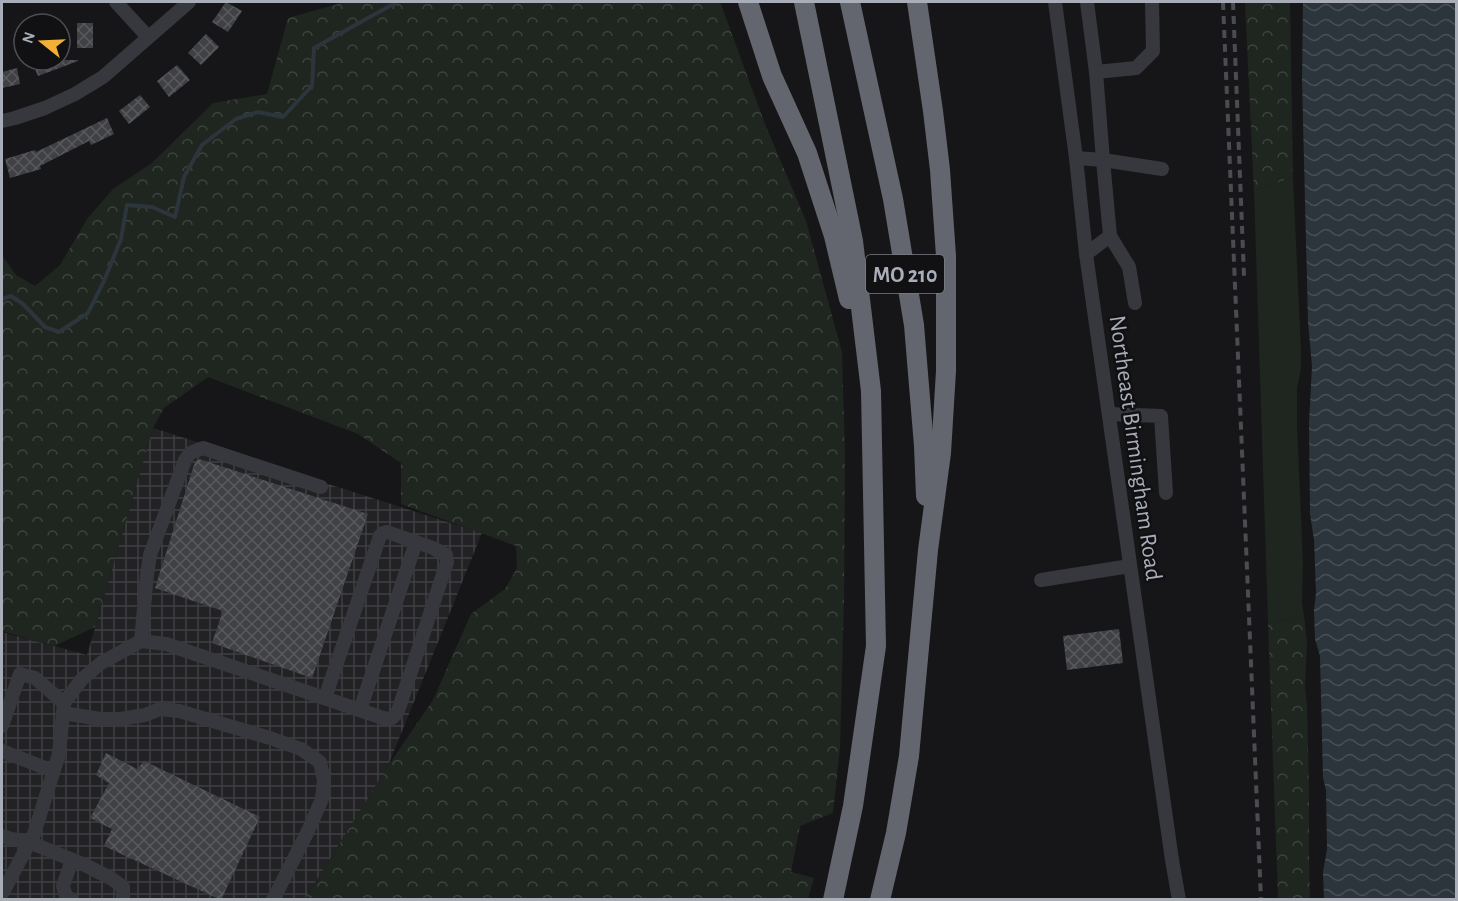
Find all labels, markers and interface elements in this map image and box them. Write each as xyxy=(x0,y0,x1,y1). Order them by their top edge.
north arrow xyxy=(12,12,72,72)
text: N xyxy=(19,30,38,45)
road number: MO 210 xyxy=(866,255,944,293)
street label: Northeast Birmingham Road xyxy=(1104,314,1166,582)

